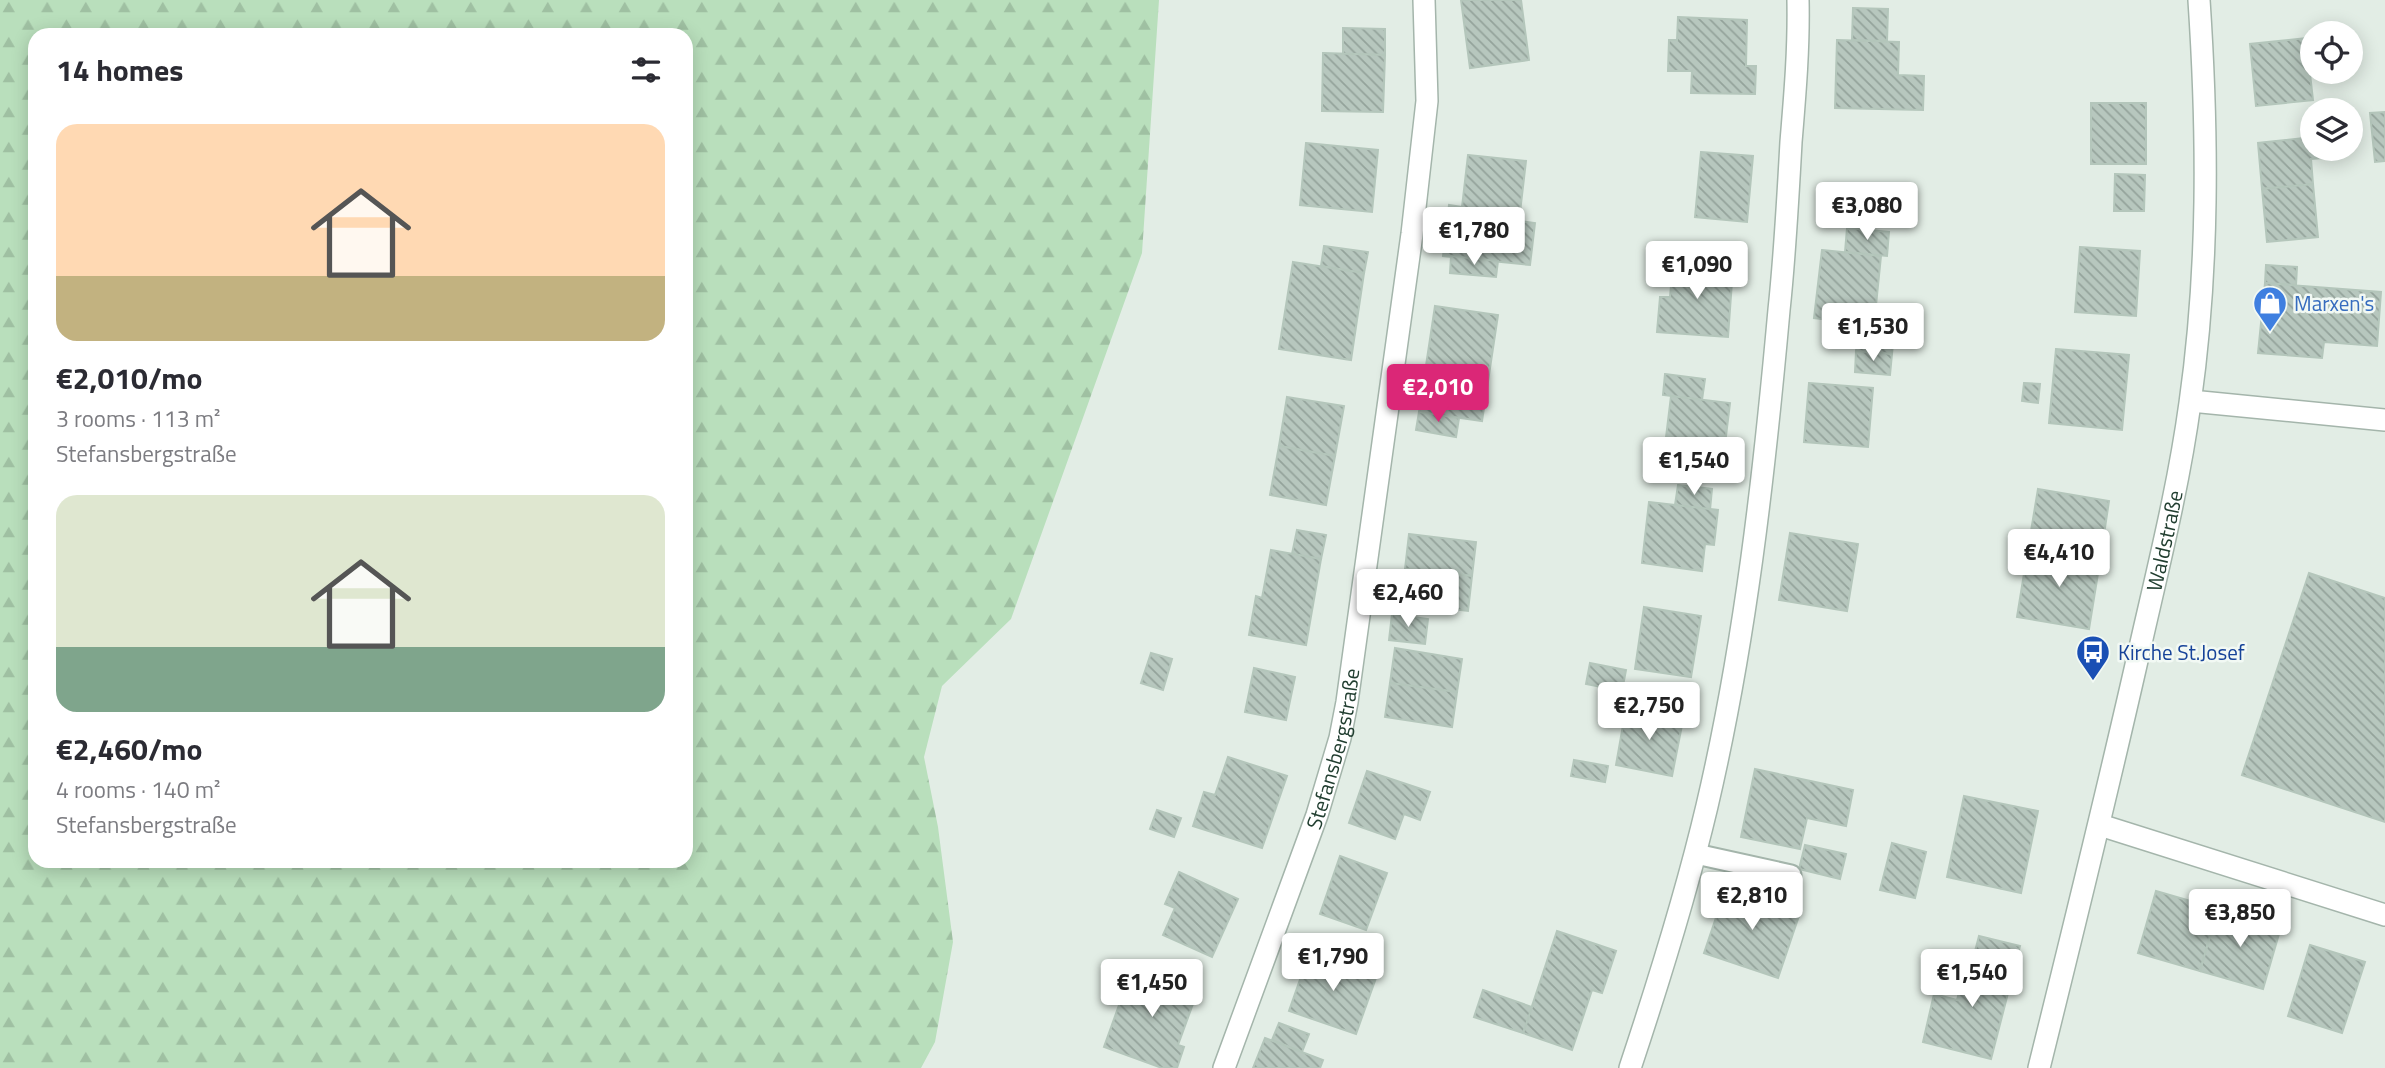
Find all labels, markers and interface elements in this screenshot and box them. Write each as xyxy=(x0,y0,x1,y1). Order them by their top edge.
map controls xyxy=(2300,21,2363,161)
button: locate xyxy=(2300,21,2363,84)
text: 14 homes xyxy=(56,47,183,93)
icon: filters xyxy=(627,51,665,89)
button: layers xyxy=(2300,98,2363,161)
icon: home xyxy=(298,170,424,296)
pin: €3,080 xyxy=(1810,182,1924,242)
text: €3,080 xyxy=(1832,187,1902,222)
pin: €1,780 xyxy=(1417,208,1531,267)
text: €1,780 xyxy=(1439,212,1509,247)
pin: €1,090 xyxy=(1640,242,1754,301)
text: €1,090 xyxy=(1662,246,1732,281)
shop icon: Marxen's xyxy=(2251,284,2289,333)
place label: Marxen's xyxy=(2294,287,2374,319)
pin: €1,530 xyxy=(1816,304,1930,363)
text: €1,530 xyxy=(1838,308,1908,343)
text: €2,010/mo xyxy=(56,355,202,401)
pin: €2,010 xyxy=(1381,364,1495,424)
text: €2,010 xyxy=(1403,369,1473,404)
text: 3 rooms · 113 m² xyxy=(56,401,220,436)
text: Stefansbergstraße xyxy=(56,436,237,471)
pin: €1,540 xyxy=(1637,438,1751,497)
text: €1,540 xyxy=(1659,442,1729,477)
street label: Waldstraße xyxy=(2137,487,2191,594)
pin: €4,410 xyxy=(2002,530,2116,589)
text: €4,410 xyxy=(2024,534,2094,569)
icon: home xyxy=(298,541,424,667)
pin: €2,460 xyxy=(1351,570,1465,629)
text: €2,460 xyxy=(1373,574,1443,609)
bus stop icon: Kirche St.Josef xyxy=(2074,633,2112,682)
place label: Kirche St.Josef xyxy=(2118,636,2245,668)
street label: Stefansbergstraße xyxy=(1297,666,1368,834)
pin: €2,750 xyxy=(1592,682,1706,742)
text: €2,750 xyxy=(1614,687,1684,722)
text: €2,460/mo xyxy=(56,726,202,772)
text: 4 rooms · 140 m² xyxy=(56,772,220,807)
text: Stefansbergstraße xyxy=(56,807,237,842)
pin: €2,810 xyxy=(1695,872,1809,932)
text: €2,810 xyxy=(1717,877,1787,912)
pin: €3,850 xyxy=(2183,890,2297,949)
text: €3,850 xyxy=(2205,894,2275,929)
pin: €1,790 xyxy=(1276,934,1390,993)
text: €1,790 xyxy=(1298,938,1368,973)
pin: €1,540 xyxy=(1915,950,2029,1009)
text: €1,540 xyxy=(1937,954,2007,989)
pin: €1,450 xyxy=(1095,960,1209,1019)
text: €1,450 xyxy=(1117,964,1187,999)

